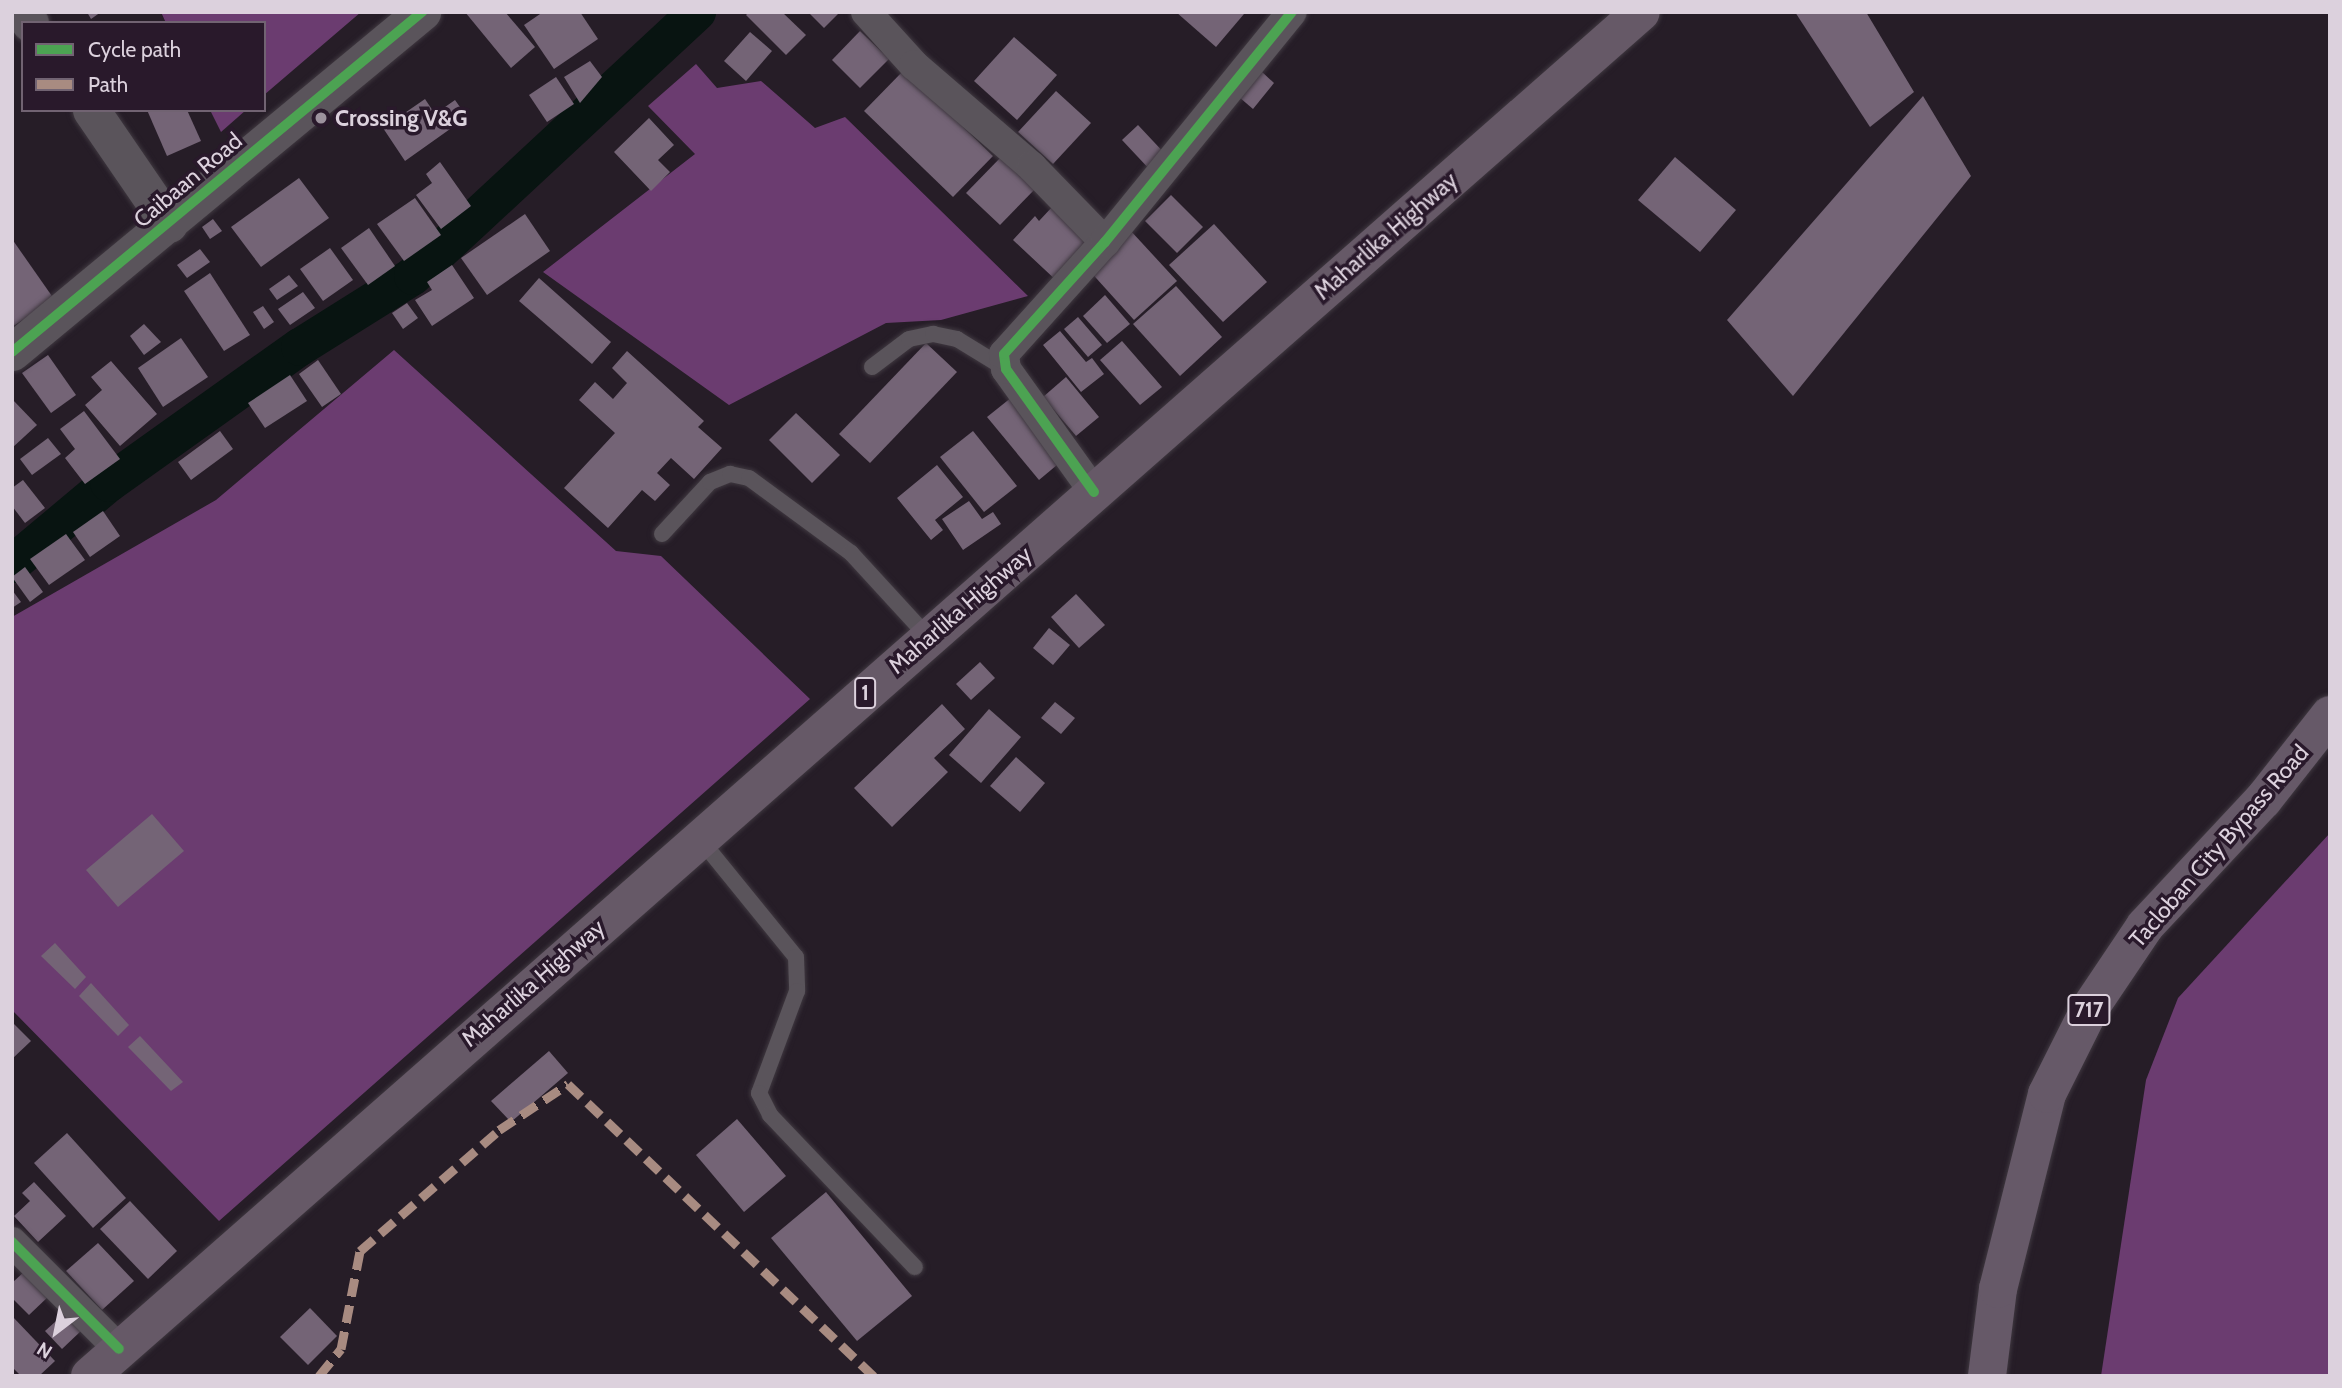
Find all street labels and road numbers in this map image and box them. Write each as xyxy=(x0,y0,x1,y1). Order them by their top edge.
street label: Caibaan Road xyxy=(128,127,248,233)
street label: Maharlika Highway xyxy=(1309,166,1463,306)
street label: Maharlika Highway xyxy=(883,540,1037,680)
road number: 1 xyxy=(853,676,877,710)
street label: Tacloban City Bypass Road xyxy=(2124,739,2314,953)
street label: Maharlika Highway xyxy=(456,913,610,1053)
road number: 717 xyxy=(2066,992,2112,1028)

